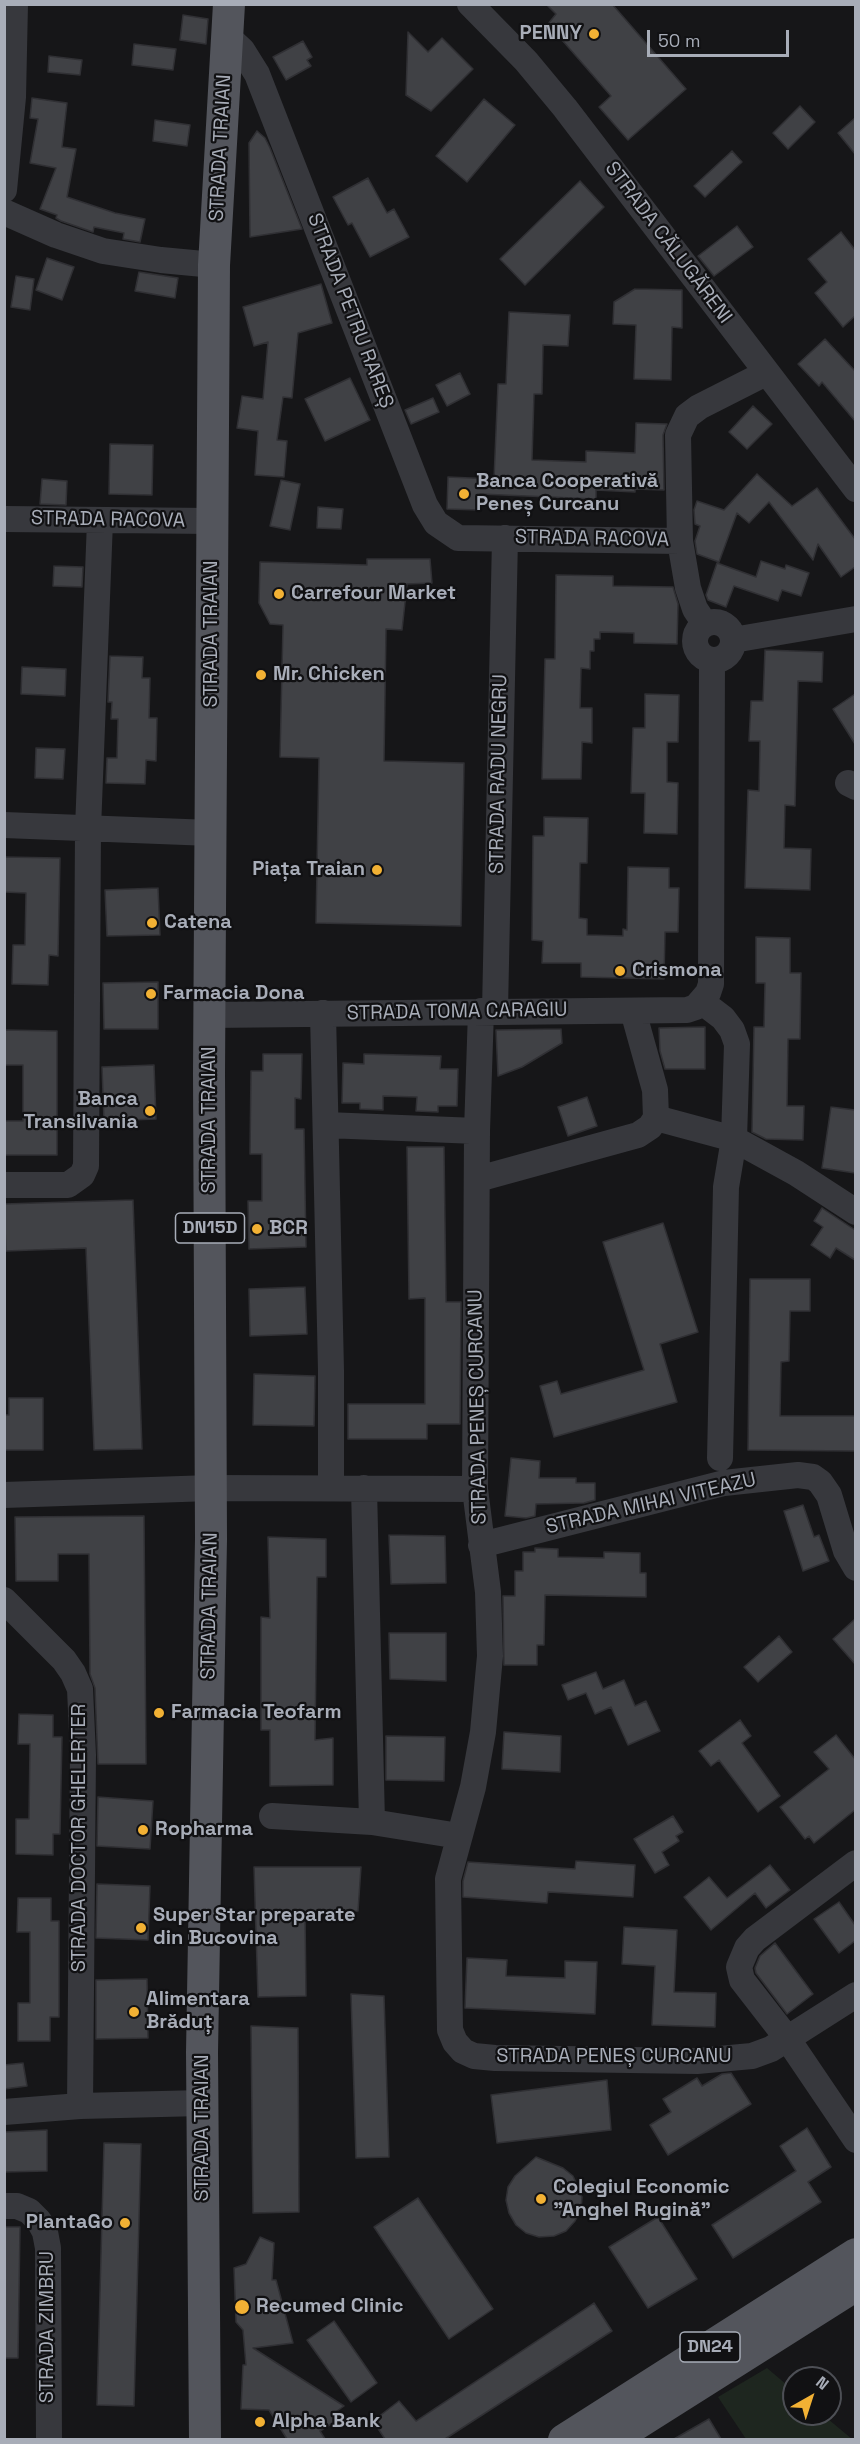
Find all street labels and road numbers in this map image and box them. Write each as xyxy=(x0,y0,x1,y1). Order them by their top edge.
street label: STRADA TRAIAN xyxy=(205,74,237,222)
street label: STRADA CĂLUGĂRENI xyxy=(599,157,737,329)
street label: STRADA PETRU RAREȘ xyxy=(302,210,398,412)
street label: STRADA RACOVA xyxy=(31,507,185,533)
street label: STRADA RACOVA xyxy=(515,526,669,552)
street label: STRADA TRAIAN xyxy=(200,560,224,708)
street label: STRADA RADU NEGRU xyxy=(485,674,513,874)
street label: STRADA TOMA CARAGIU xyxy=(346,998,568,1026)
street label: STRADA TRAIAN xyxy=(198,1046,222,1194)
road number: DN15D xyxy=(176,1213,244,1243)
street label: STRADA PENEȘ CURCANU xyxy=(464,1289,492,1525)
street label: STRADA MIHAI VITEAZU xyxy=(544,1468,758,1540)
street label: STRADA TRAIAN xyxy=(197,1532,223,1680)
street label: STRADA DOCTOR GHELERTER xyxy=(68,1704,92,1972)
street label: STRADA PENEȘ CURCANU xyxy=(496,2045,732,2069)
street label: STRADA TRAIAN xyxy=(191,2054,215,2202)
street label: STRADA ZIMBRU xyxy=(36,2251,60,2403)
road number: DN24 xyxy=(680,2332,740,2362)

